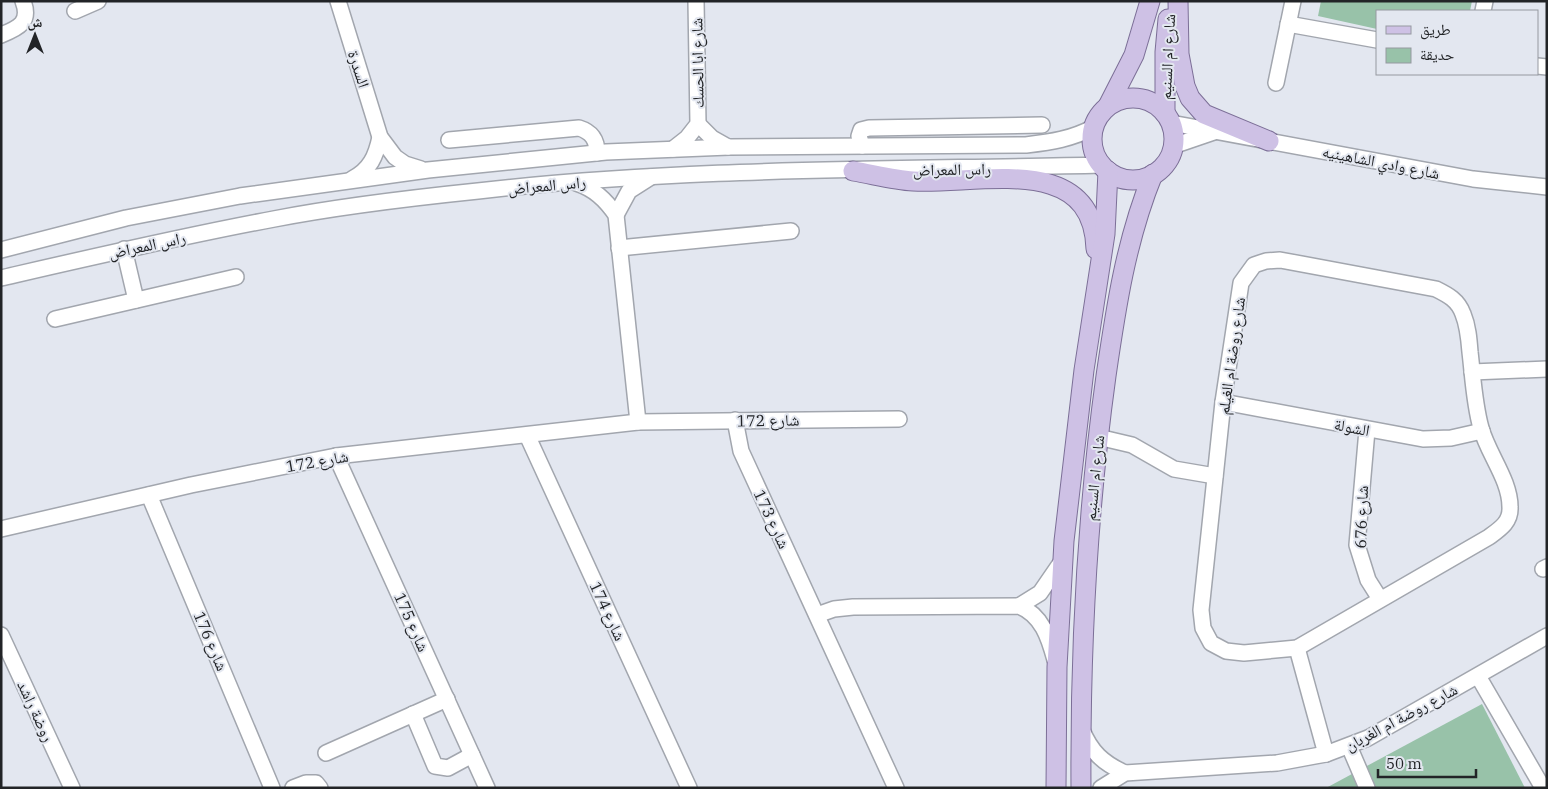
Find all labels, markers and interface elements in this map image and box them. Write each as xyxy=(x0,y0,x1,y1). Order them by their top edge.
north arrow xyxy=(10,10,60,60)
legend xyxy=(1376,10,1538,75)
text: ش xyxy=(28,13,43,31)
street label: شارع ام السنيم xyxy=(1155,13,1180,101)
street label: شارع ابا الحسك xyxy=(686,18,709,108)
text: طريق xyxy=(1420,20,1451,40)
text: حديقة xyxy=(1420,45,1455,64)
street label: السدرة xyxy=(344,48,374,90)
street label: شارع وادي الشاهينيه xyxy=(1320,141,1441,186)
street label: راس المعراض xyxy=(913,158,991,181)
street label: راس المعراض xyxy=(507,172,587,199)
street label: راس المعراض xyxy=(107,227,188,264)
street label: شارع روضة ام الغيلم xyxy=(1213,296,1250,416)
street label: شارع 172 xyxy=(736,409,800,432)
street label: الشولة xyxy=(1332,414,1372,440)
street label: شارع ام السنيم xyxy=(1080,434,1109,522)
street label: شارع 172 xyxy=(284,446,350,477)
street label: شارع 676 xyxy=(1350,485,1373,549)
street label: شارع 173 xyxy=(749,486,794,552)
street label: شارع 174 xyxy=(585,578,630,644)
street label: شارع 175 xyxy=(389,589,434,655)
street label: شارع 176 xyxy=(189,608,233,674)
street label: روضة راشد xyxy=(13,677,59,745)
street label: شارع روضة ام الغربان xyxy=(1341,679,1461,756)
scale bar xyxy=(1378,746,1476,778)
text: 50 m xyxy=(1386,754,1422,773)

